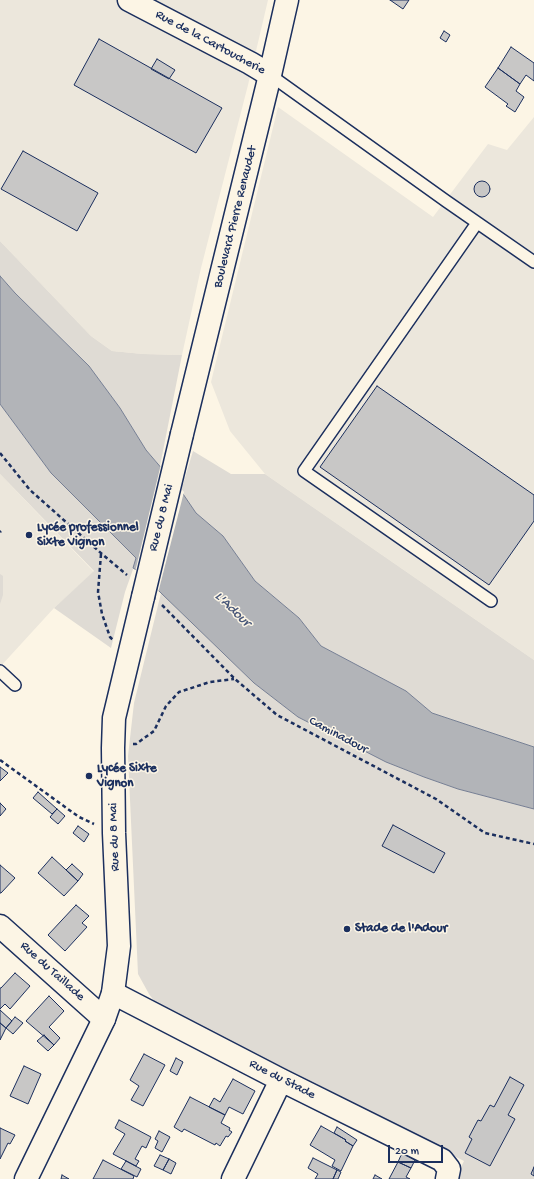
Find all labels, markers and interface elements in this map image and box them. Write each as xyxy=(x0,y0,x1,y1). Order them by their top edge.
street label: Rue de la Cartoucherie xyxy=(152,7,268,79)
street label: Boulevard Pierre Renaudet xyxy=(211,144,261,290)
street label: Rue du 8 Mai xyxy=(146,483,178,553)
place label: Lycée professionnel Sixte Vignon xyxy=(37,520,139,551)
marker: Lycée professionnel Sixte Vignon xyxy=(24,530,34,540)
water label: L'Adour xyxy=(210,589,254,631)
street label: Caminadour xyxy=(306,714,370,758)
place label: Lycée Sixte Vignon xyxy=(97,761,157,792)
marker: Lycée Sixte Vignon xyxy=(84,771,94,781)
street label: Rue du 8 Mai xyxy=(106,802,124,872)
place label: Stade de l'Adour xyxy=(355,921,447,937)
marker: Stade de l'Adour xyxy=(342,924,352,934)
street label: Rue du Taillade xyxy=(16,939,88,1005)
street label: Rue du Stade xyxy=(246,1057,318,1103)
scale bar xyxy=(390,1137,445,1163)
text: 20 m xyxy=(395,1145,419,1159)

